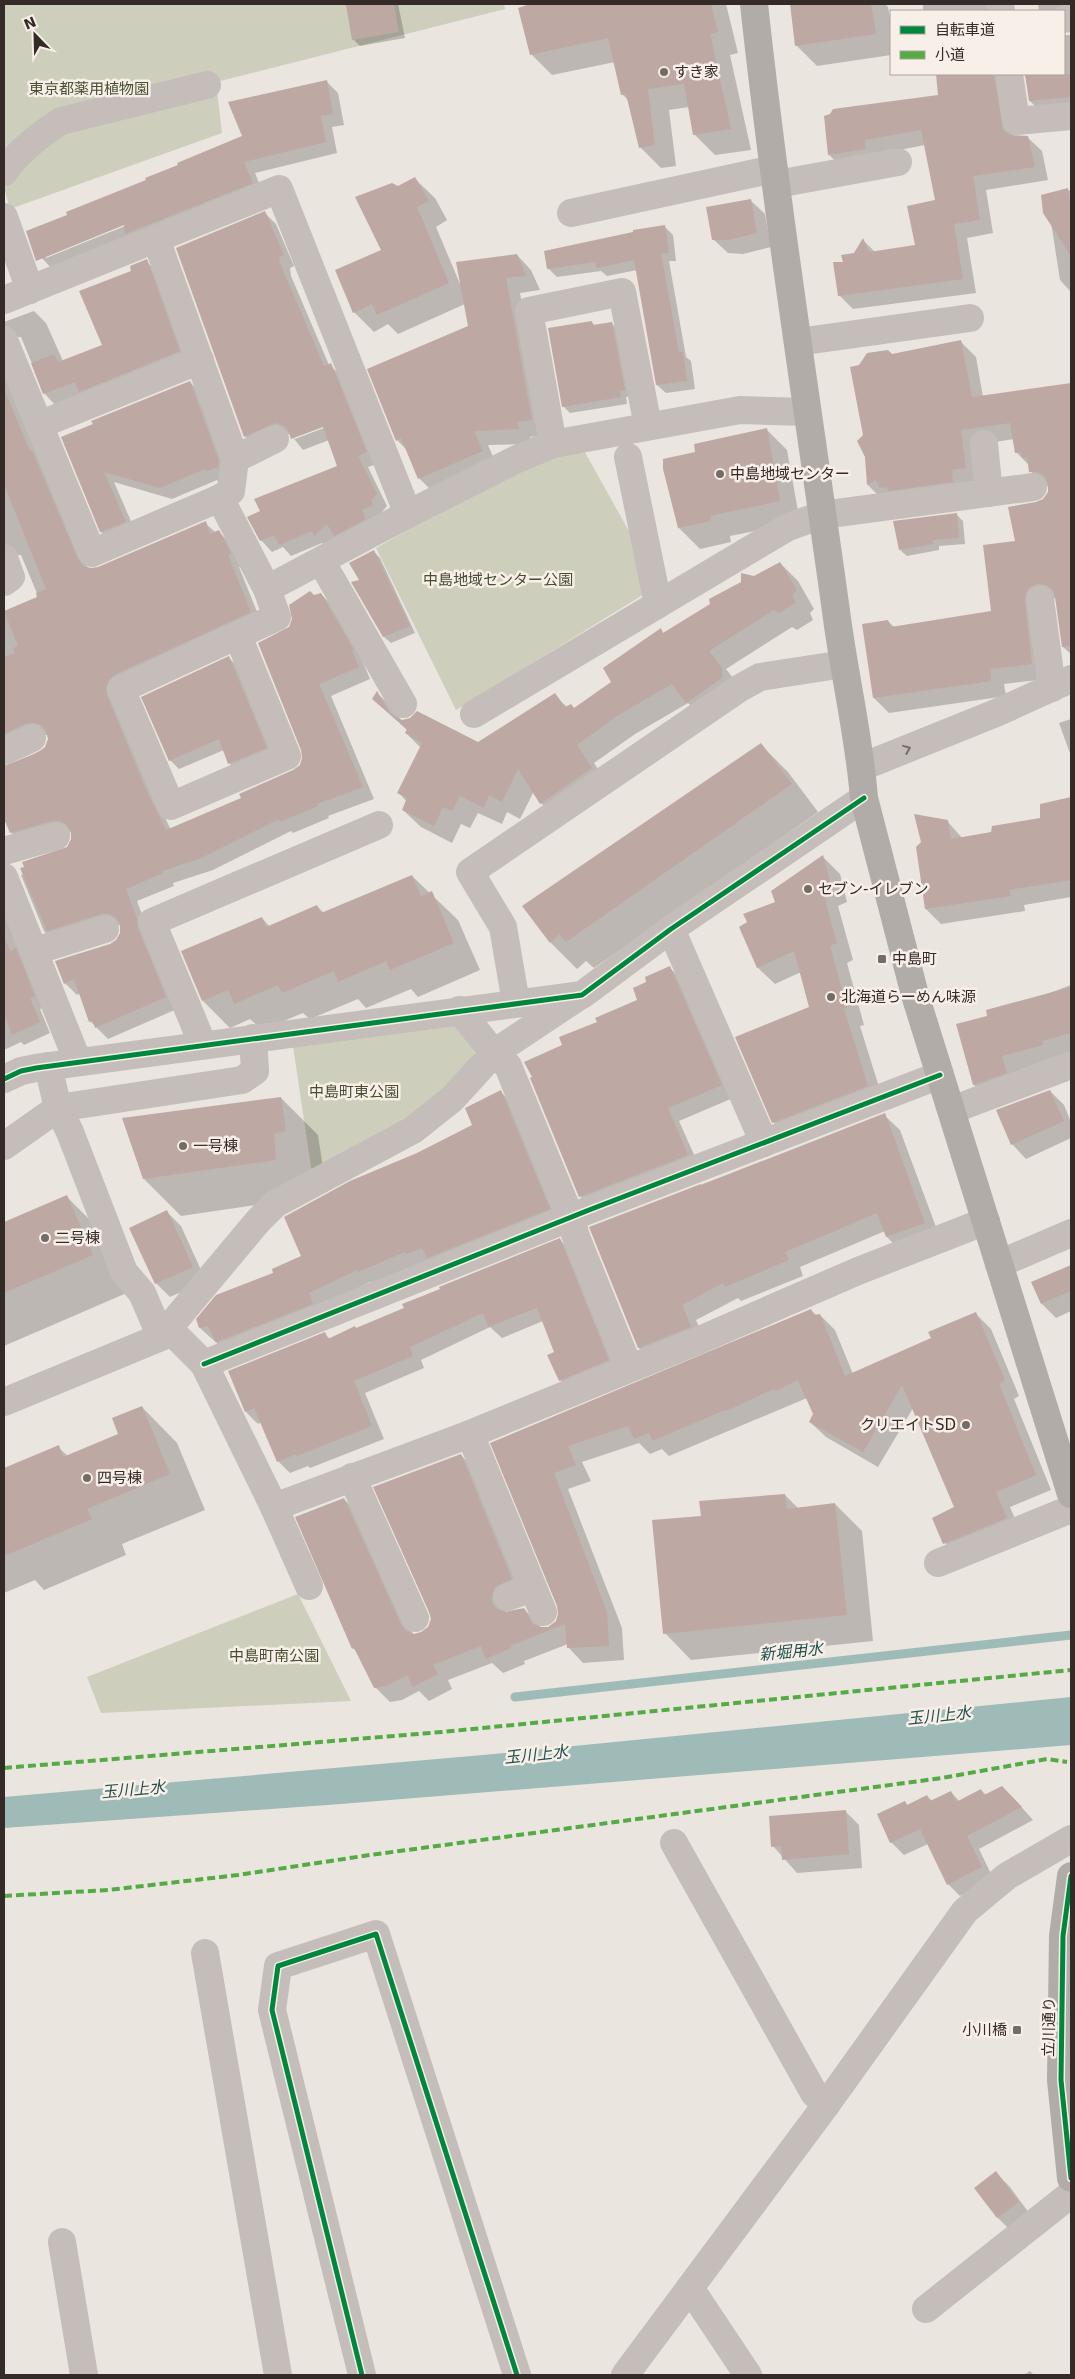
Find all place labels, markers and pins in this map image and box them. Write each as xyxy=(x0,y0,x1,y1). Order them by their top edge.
place label: すき家 xyxy=(674,63,719,81)
marker: すき家 xyxy=(658,66,670,78)
place label: 中島地域センター xyxy=(730,465,850,483)
marker: 中島地域センター xyxy=(714,468,726,480)
place label: セブン-イレブン xyxy=(818,880,928,898)
marker: セブン-イレブン xyxy=(802,883,814,895)
place label: 中島町 xyxy=(892,950,937,968)
marker: 中島町 xyxy=(876,953,888,965)
place label: 北海道らーめん味源 xyxy=(841,988,976,1006)
marker: 北海道らーめん味源 xyxy=(825,991,837,1003)
place label: 一号棟 xyxy=(193,1137,238,1155)
marker: 一号棟 xyxy=(177,1140,189,1152)
place label: 二号棟 xyxy=(55,1229,100,1247)
marker: 二号棟 xyxy=(39,1232,51,1244)
place label: クリエイトSD xyxy=(860,1416,956,1434)
marker: クリエイトSD xyxy=(960,1419,972,1431)
place label: 四号棟 xyxy=(97,1469,142,1487)
marker: 四号棟 xyxy=(81,1472,93,1484)
place label: 小川橋 xyxy=(962,2021,1007,2039)
marker: 小川橋 xyxy=(1011,2024,1023,2036)

